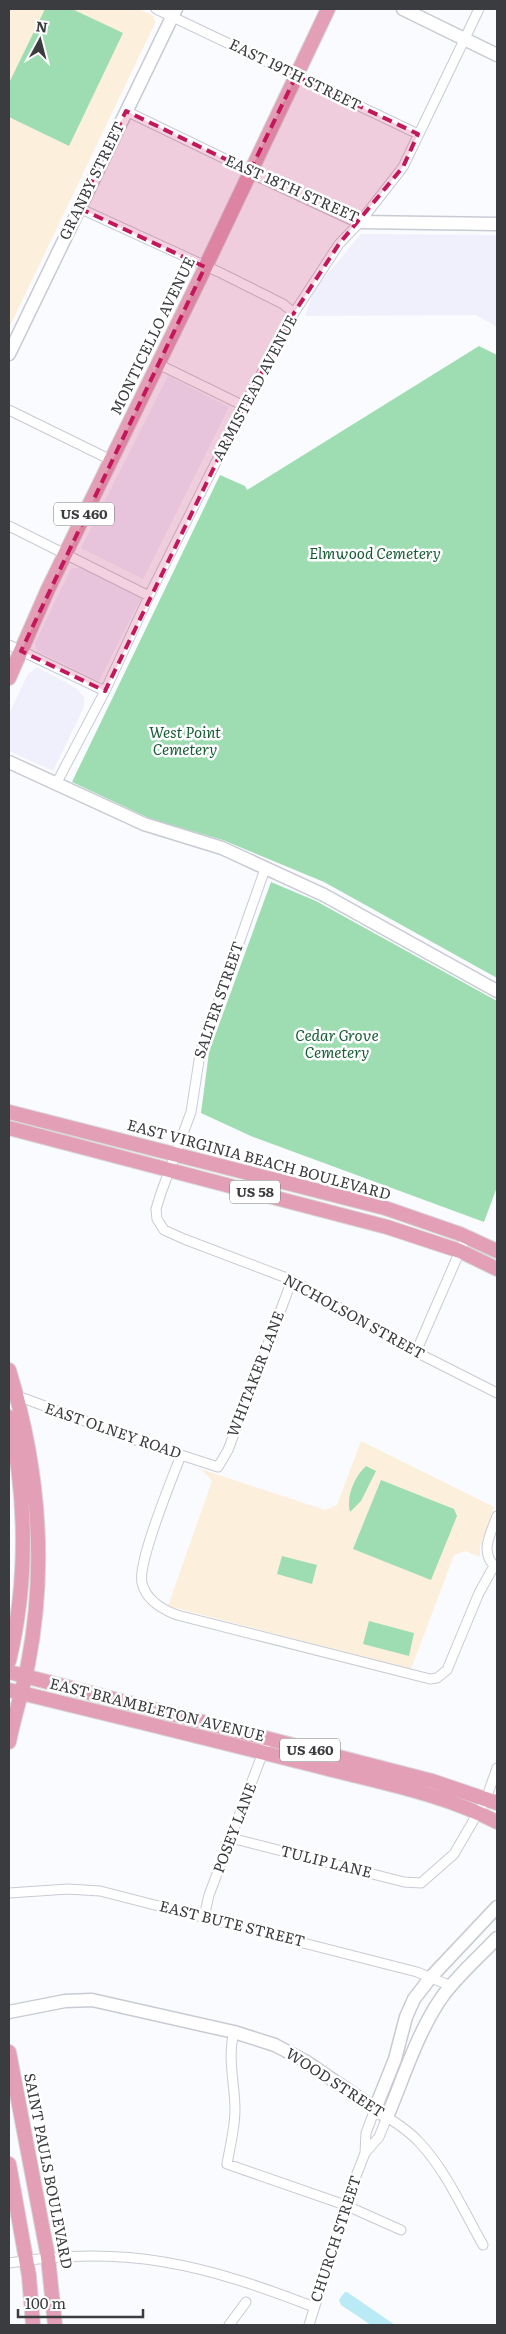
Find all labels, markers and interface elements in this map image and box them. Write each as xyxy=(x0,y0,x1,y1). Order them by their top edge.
north arrow xyxy=(15,15,65,65)
text: N xyxy=(35,15,49,37)
street label: EAST 19TH STREET xyxy=(226,32,366,116)
street label: GRANBY STREET xyxy=(52,117,129,243)
street label: EAST 18TH STREET xyxy=(222,148,363,228)
street label: MONTICELLO AVENUE xyxy=(103,252,200,418)
street label: ARMISTEAD AVENUE xyxy=(205,310,302,464)
road number: US 460 xyxy=(54,502,114,526)
park label: Elmwood Cemetery xyxy=(309,541,441,564)
park label: West Point Cemetery xyxy=(149,720,221,760)
street label: SALTER STREET xyxy=(187,938,248,1061)
park label: Cedar Grove Cemetery xyxy=(295,1023,379,1063)
street label: EAST VIRGINIA BEACH BOULEVARD xyxy=(125,1112,394,1205)
road number: US 58 xyxy=(230,1180,280,1204)
street label: NICHOLSON STREET xyxy=(280,1267,430,1364)
street label: WHITAKER LANE xyxy=(220,1307,289,1440)
street label: EAST OLNEY ROAD xyxy=(42,1395,185,1464)
street label: EAST BRAMBLETON AVENUE xyxy=(47,1671,267,1746)
road number: US 460 xyxy=(280,1738,340,1762)
street label: POSEY LANE xyxy=(206,1779,261,1876)
street label: TULIP LANE xyxy=(278,1838,375,1883)
street label: EAST BUTE STREET xyxy=(157,1893,308,1952)
street label: WOOD STREET xyxy=(282,2041,390,2122)
street label: SAINT PAULS BOULEVARD xyxy=(19,2071,80,2271)
street label: CHURCH STREET xyxy=(303,2172,366,2305)
scale bar xyxy=(18,2286,142,2318)
text: 100 m xyxy=(25,2291,66,2314)

